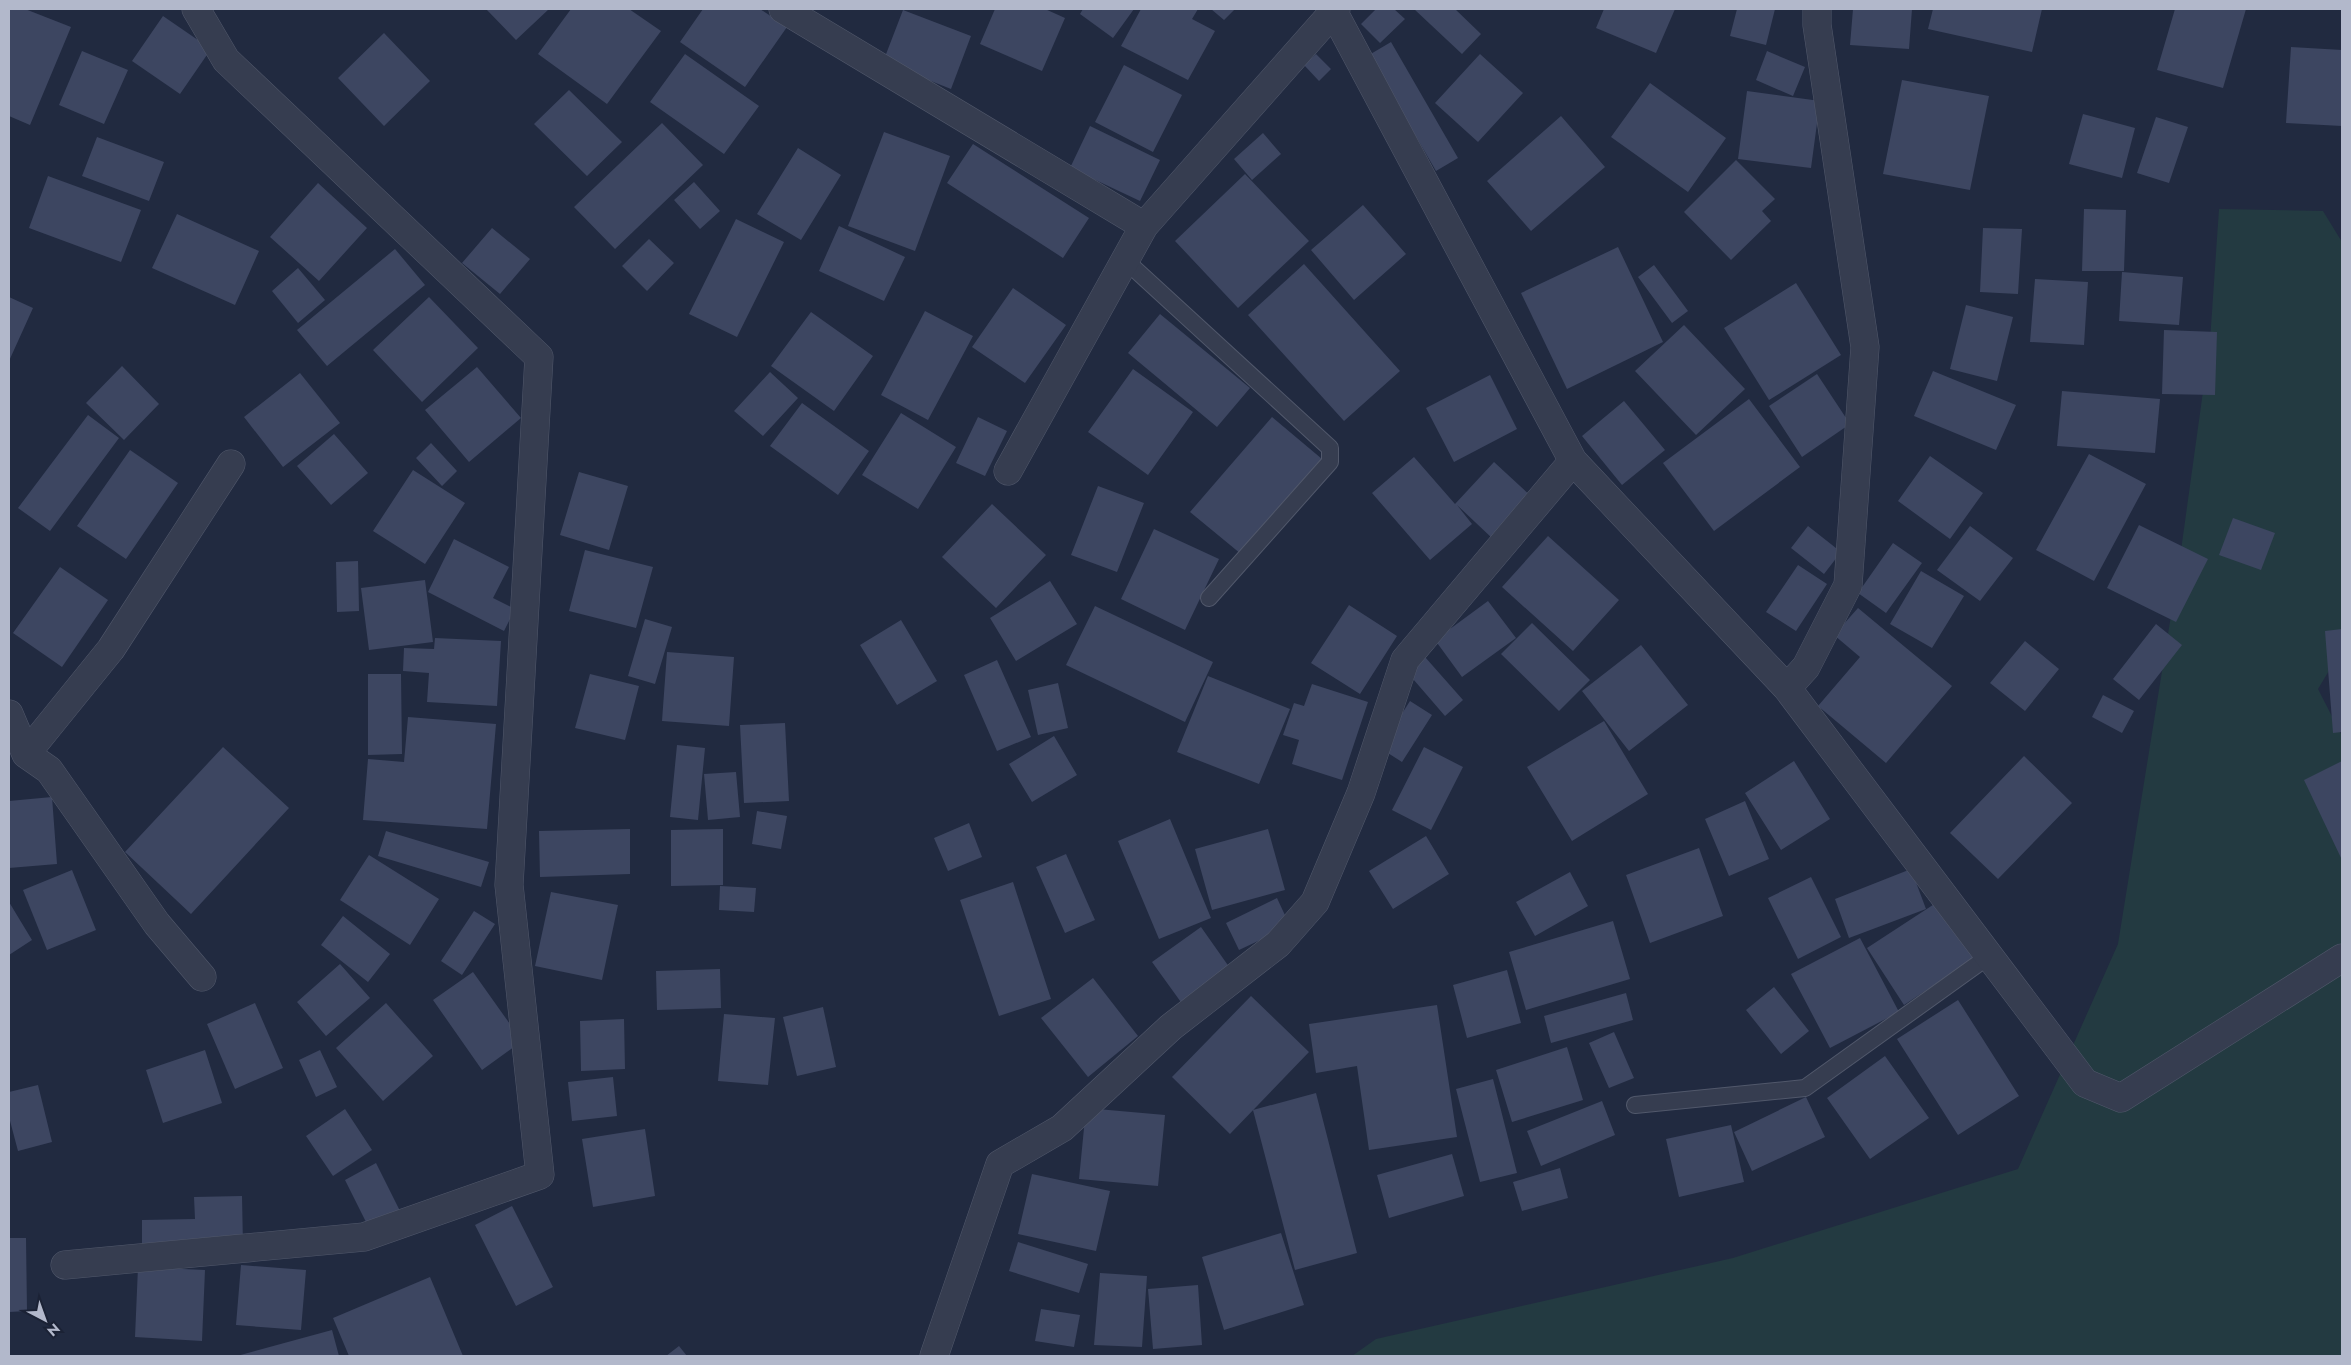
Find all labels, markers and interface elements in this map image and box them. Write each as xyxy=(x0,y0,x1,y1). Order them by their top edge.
north arrow xyxy=(20,1295,70,1345)
text: N xyxy=(43,1319,64,1341)

